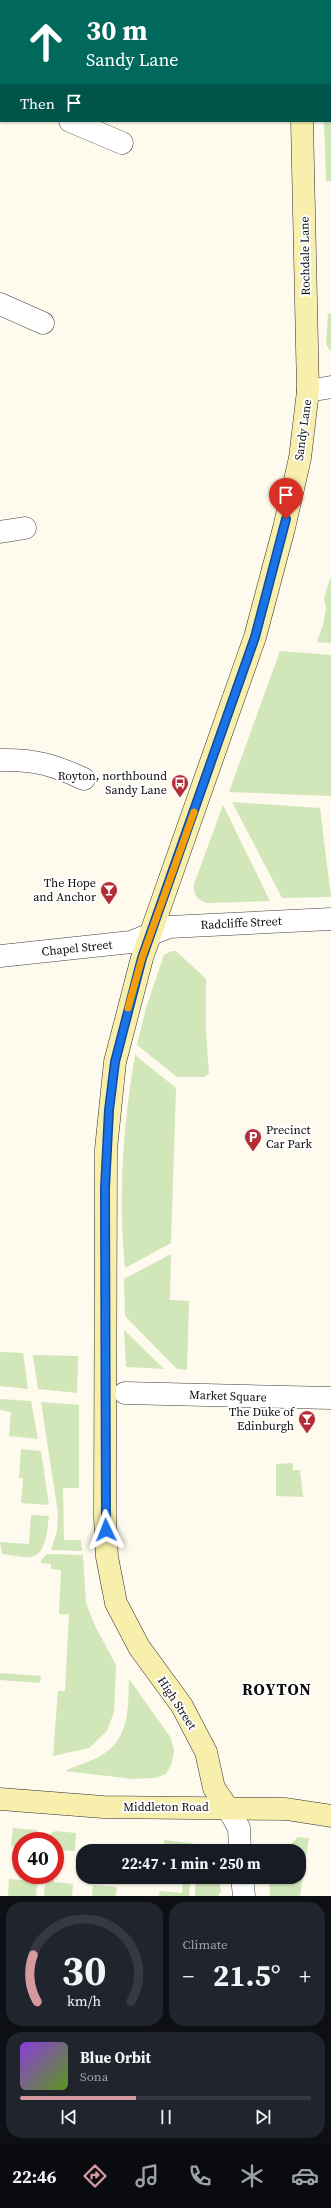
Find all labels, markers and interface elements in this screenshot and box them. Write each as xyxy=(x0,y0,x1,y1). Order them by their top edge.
text: 30 m xyxy=(86,11,148,49)
icon: ahead xyxy=(20,16,72,68)
text: Sandy Lane xyxy=(86,47,179,72)
icon: arrive xyxy=(63,92,85,114)
text: Then xyxy=(20,93,55,114)
street label: Rochdale Lane xyxy=(296,216,314,296)
street label: Sandy Lane xyxy=(291,398,315,462)
pin xyxy=(269,478,303,519)
icon: arrive xyxy=(275,484,297,506)
place label: Royton, northbound Sandy Lane xyxy=(58,768,167,798)
bus stop icon: Royton, northbound Sandy Lane xyxy=(170,773,190,798)
place label: The Hope and Anchor xyxy=(33,875,96,905)
bar icon: The Hope and Anchor xyxy=(99,880,119,905)
street label: Radcliffe Street xyxy=(200,913,282,933)
street label: Chapel Street xyxy=(41,936,113,960)
place label: Precinct Car Park xyxy=(266,1122,313,1152)
parking icon: Precinct Car Park xyxy=(243,1127,263,1152)
street label: Market Square xyxy=(189,1387,267,1405)
place label: The Duke of Edinburgh xyxy=(229,1404,296,1434)
bar icon: The Duke of Edinburgh xyxy=(297,1409,317,1434)
position arrow xyxy=(85,1509,127,1551)
street label: High Street xyxy=(154,1673,200,1733)
district label: ROYTON xyxy=(242,1678,312,1700)
street label: Middleton Road xyxy=(123,1799,209,1815)
speed limit sign: 40 xyxy=(12,1832,64,1884)
text: 22:47 · 1 min · 250 m xyxy=(122,1853,261,1874)
text: Climate xyxy=(183,1936,228,1953)
text: 30 xyxy=(62,1942,107,1999)
text: 21.5° xyxy=(213,1955,281,1996)
text: − xyxy=(183,1961,194,1991)
text: + xyxy=(299,1961,311,1991)
text: km/h xyxy=(67,1991,102,2011)
text: Blue Orbit xyxy=(80,2047,151,2068)
text: Sona xyxy=(80,2068,108,2085)
icon: previous xyxy=(58,2106,80,2128)
icon: pause xyxy=(155,2106,177,2128)
icon: next xyxy=(252,2106,274,2128)
icon: directions xyxy=(81,2162,109,2190)
icon: music xyxy=(133,2162,161,2190)
icon: phone xyxy=(186,2162,214,2190)
icon: climate xyxy=(238,2162,266,2190)
icon: car xyxy=(291,2162,319,2190)
text: 22:46 xyxy=(12,2164,57,2189)

